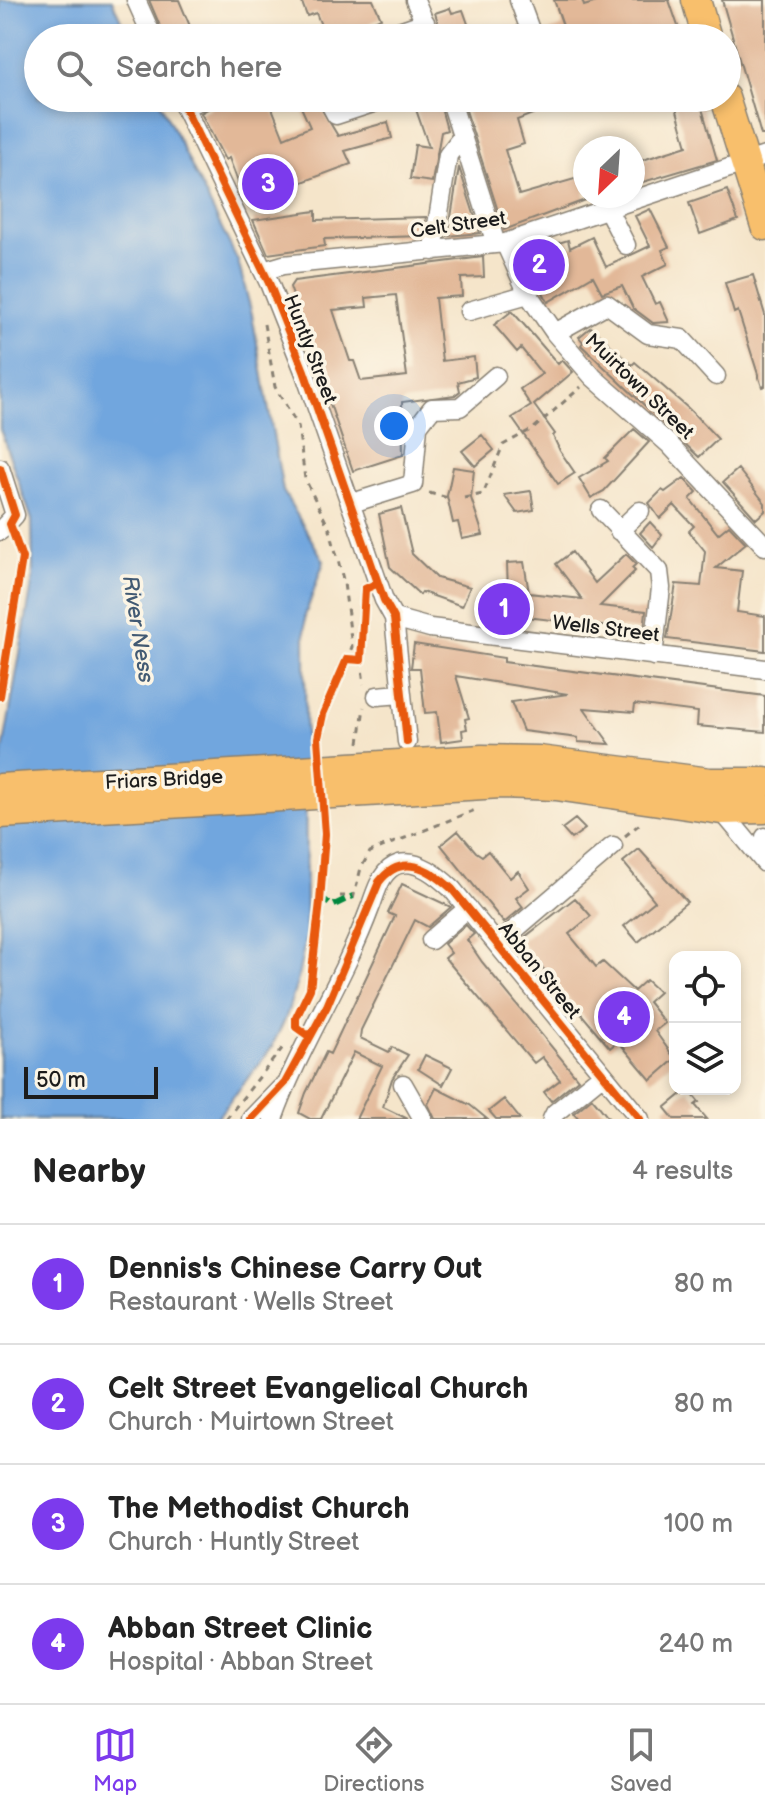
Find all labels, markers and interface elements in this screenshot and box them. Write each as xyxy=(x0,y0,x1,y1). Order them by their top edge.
search box xyxy=(24,24,741,112)
icon: search xyxy=(52,46,96,90)
text: Search here xyxy=(116,50,282,86)
north arrow xyxy=(573,136,645,208)
pin: 3 xyxy=(242,154,294,214)
street label: Celt Street xyxy=(409,206,508,244)
pin: 2 xyxy=(513,235,565,295)
street label: Huntly Street xyxy=(278,291,342,407)
street label: Muirtown Street xyxy=(580,329,699,445)
your location xyxy=(374,406,414,446)
water label: River Ness xyxy=(116,574,159,685)
pin: 1 xyxy=(478,579,530,639)
street label: Wells Street xyxy=(551,611,661,647)
street label: Friars Bridge xyxy=(104,765,224,795)
street label: Abban Street xyxy=(493,918,585,1024)
map controls xyxy=(669,951,741,1095)
button: locate xyxy=(669,951,741,1023)
pin: 4 xyxy=(598,987,650,1047)
button: layers xyxy=(669,1023,741,1095)
scale bar xyxy=(24,1063,158,1099)
text: 50 m xyxy=(36,1067,86,1094)
text: Nearby xyxy=(32,1151,146,1192)
text: 4 results xyxy=(632,1156,733,1187)
text: Dennis's Chinese Carry Out xyxy=(108,1251,482,1287)
text: 1 xyxy=(53,1269,63,1300)
text: 80 m xyxy=(674,1269,733,1300)
text: Restaurant · Wells Street xyxy=(108,1287,393,1318)
text: Celt Street Evangelical Church xyxy=(108,1371,528,1407)
text: 2 xyxy=(50,1389,66,1420)
text: 80 m xyxy=(674,1389,733,1420)
text: Church · Muirtown Street xyxy=(108,1407,394,1438)
text: The Methodist Church xyxy=(108,1491,410,1527)
text: 3 xyxy=(50,1509,66,1540)
text: 100 m xyxy=(664,1509,733,1540)
text: Church · Huntly Street xyxy=(108,1527,359,1558)
text: Abban Street Clinic xyxy=(108,1611,372,1647)
text: 4 xyxy=(50,1629,66,1660)
text: 240 m xyxy=(658,1629,733,1660)
text: Hospital · Abban Street xyxy=(108,1647,373,1678)
tab: Map xyxy=(93,1723,137,1798)
tab: Directions xyxy=(323,1723,424,1798)
tab: Saved xyxy=(610,1723,672,1798)

